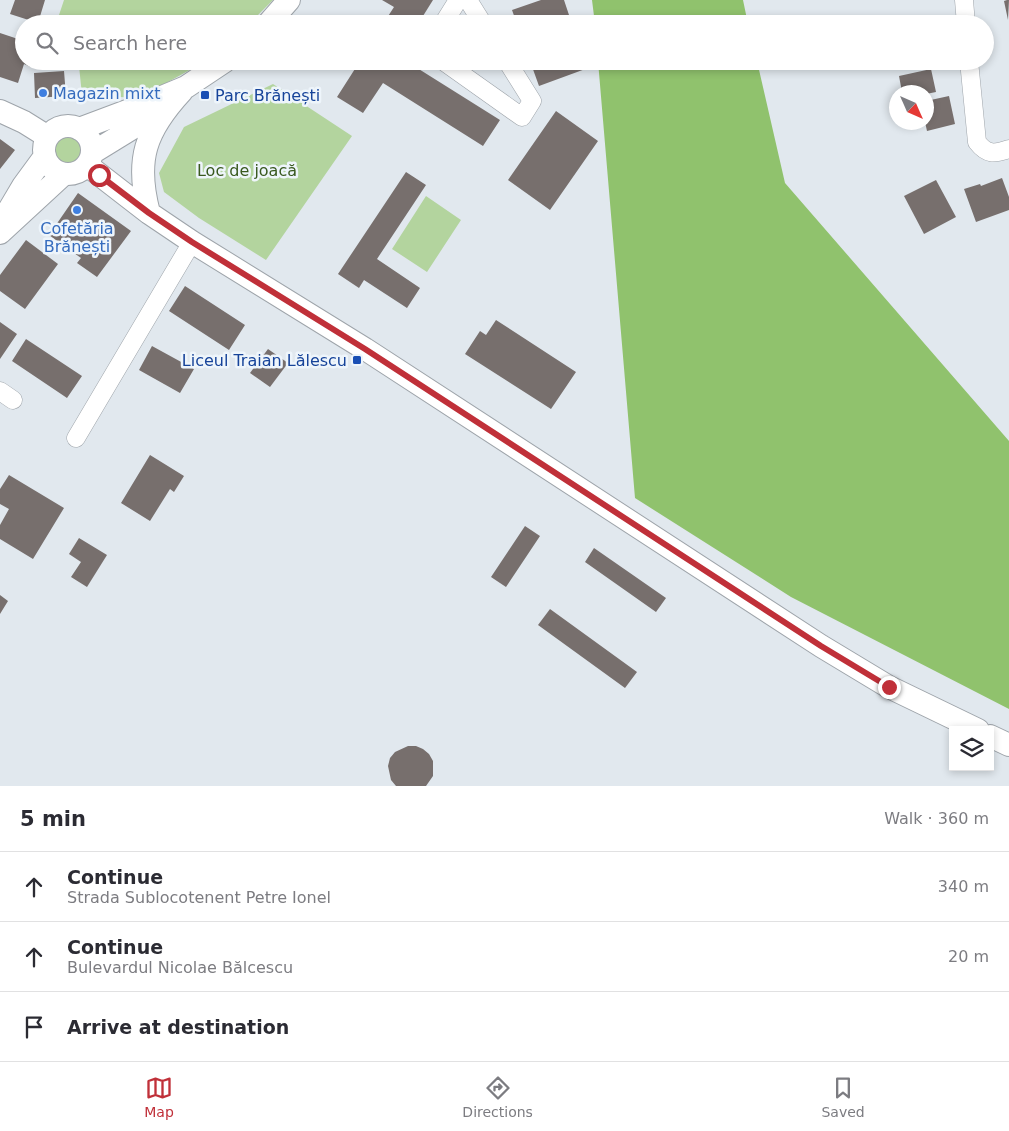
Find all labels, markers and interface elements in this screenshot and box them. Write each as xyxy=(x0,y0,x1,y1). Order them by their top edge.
search box xyxy=(15,15,994,70)
icon: search xyxy=(33,29,61,57)
text: Search here xyxy=(73,32,187,54)
place label: Magazin mixt xyxy=(53,84,160,103)
north arrow xyxy=(889,85,934,130)
place label: Parc Brănești xyxy=(215,86,320,105)
marker: Magazin mixt xyxy=(37,87,49,99)
marker: Parc Brănești xyxy=(199,89,211,101)
park label: Loc de joacă xyxy=(197,161,297,180)
route start xyxy=(88,164,111,187)
marker: Cofetăria Brănești xyxy=(71,204,83,216)
place label: Cofetăria Brănești xyxy=(40,219,114,256)
place label: Liceul Traian Lălescu xyxy=(182,351,347,370)
marker: Liceul Traian Lălescu xyxy=(351,354,363,366)
route end xyxy=(878,676,901,699)
map controls xyxy=(949,726,994,771)
button: layers xyxy=(949,726,994,771)
text: 5 min xyxy=(20,807,86,831)
text: Walk · 360 m xyxy=(884,809,989,828)
text: Continue xyxy=(67,866,163,888)
icon: ahead xyxy=(20,873,48,901)
text: 340 m xyxy=(938,877,989,896)
text: Strada Sublocotenent Petre Ionel xyxy=(67,888,331,907)
text: Continue xyxy=(67,936,163,958)
icon: ahead xyxy=(20,943,48,971)
text: 20 m xyxy=(948,947,989,966)
text: Bulevardul Nicolae Bălcescu xyxy=(67,958,293,977)
icon: arrive xyxy=(20,1013,48,1041)
text: Arrive at destination xyxy=(67,1016,289,1038)
tab: Map xyxy=(144,1074,174,1120)
tab: Directions xyxy=(462,1074,533,1120)
tab: Saved xyxy=(821,1074,865,1120)

